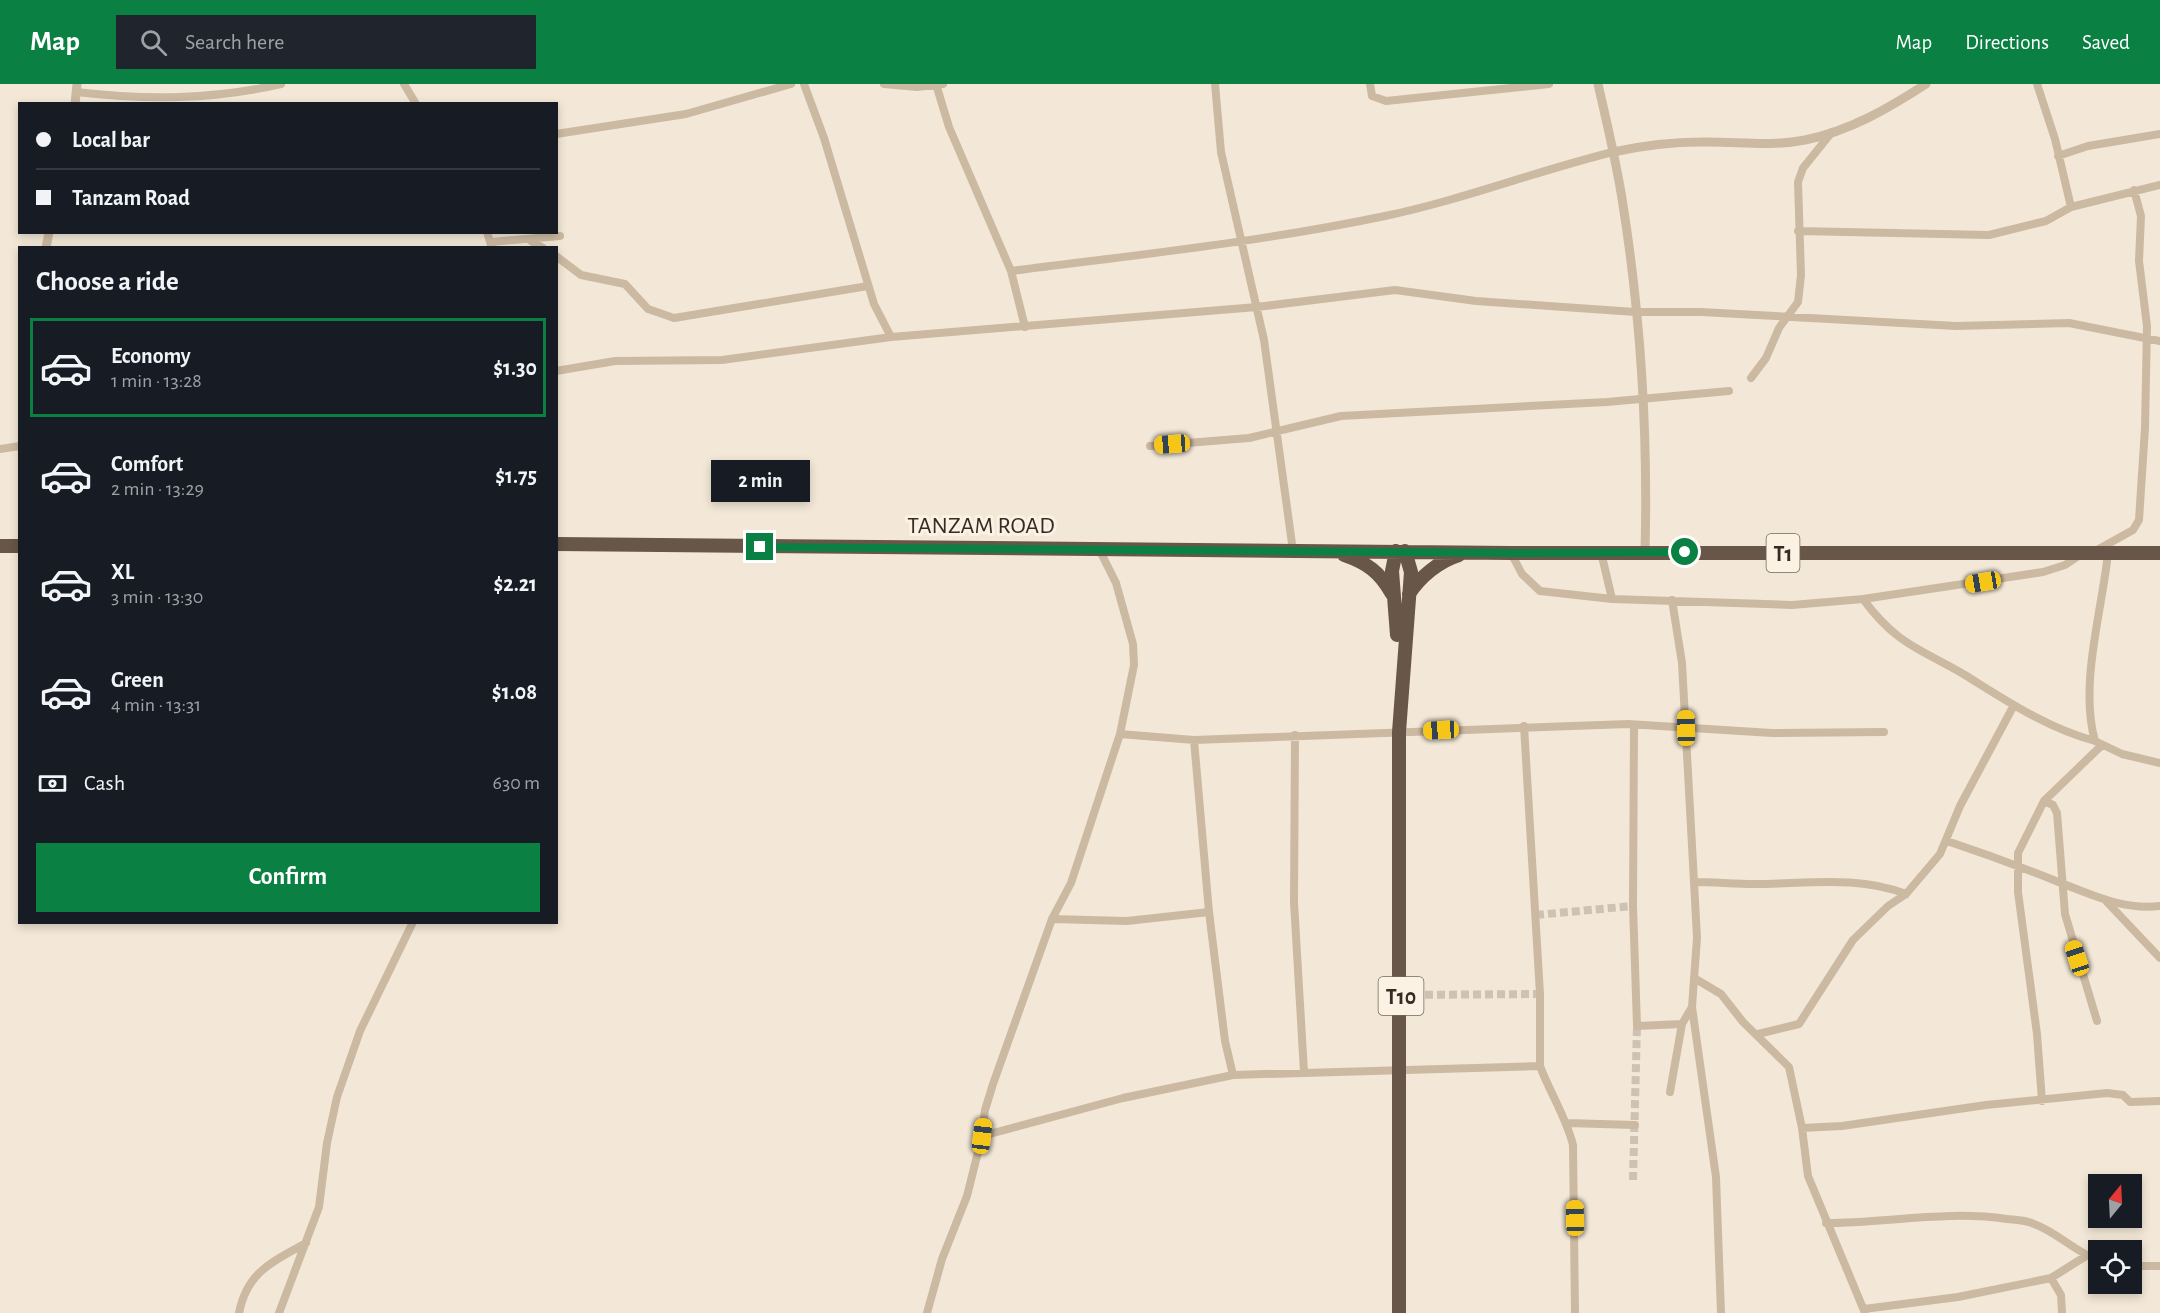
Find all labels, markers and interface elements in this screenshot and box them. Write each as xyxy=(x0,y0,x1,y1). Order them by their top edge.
search box xyxy=(116,15,536,69)
icon: search xyxy=(137,26,170,59)
text: Map xyxy=(30,28,80,56)
text: Search here xyxy=(185,31,284,53)
text: Map xyxy=(1896,32,1932,53)
text: Directions xyxy=(1965,32,2049,53)
text: Saved xyxy=(2082,32,2130,53)
text: Local bar xyxy=(72,129,150,151)
text: Tanzam Road xyxy=(72,187,190,209)
text: Choose a ride xyxy=(36,268,179,295)
icon: car xyxy=(39,341,93,395)
text: Economy xyxy=(111,345,191,367)
text: $1.30 xyxy=(493,357,537,379)
text: 1 min · 13:28 xyxy=(111,371,202,391)
car xyxy=(1153,434,1191,454)
icon: car xyxy=(39,449,93,503)
text: Comfort xyxy=(111,453,183,475)
callout: 2 min xyxy=(710,460,810,502)
text: $1.75 xyxy=(495,465,537,487)
text: 2 min xyxy=(738,471,783,491)
text: 2 min · 13:29 xyxy=(111,479,204,499)
street label: TANZAM ROAD xyxy=(907,514,1055,538)
route end xyxy=(746,533,773,560)
road number: T1 xyxy=(1766,534,1800,572)
route start xyxy=(1671,538,1698,565)
icon: car xyxy=(39,557,93,611)
text: XL xyxy=(111,561,134,583)
car xyxy=(1964,570,2002,594)
text: $2.21 xyxy=(493,573,537,595)
text: 3 min · 13:30 xyxy=(111,587,203,607)
icon: car xyxy=(39,665,93,719)
text: Green xyxy=(111,669,164,691)
text: $1.08 xyxy=(492,681,537,703)
text: 4 min · 13:31 xyxy=(111,695,201,715)
car xyxy=(1677,710,1695,746)
car xyxy=(1423,720,1459,740)
icon: cash xyxy=(36,767,69,800)
text: Cash xyxy=(84,772,125,794)
text: 630 m xyxy=(493,773,540,793)
button: Confirm xyxy=(36,843,540,912)
car xyxy=(2063,938,2091,978)
road number: T10 xyxy=(1378,977,1424,1015)
car xyxy=(971,1117,993,1155)
north arrow xyxy=(2088,1174,2142,1228)
map controls xyxy=(2088,1174,2142,1294)
car xyxy=(1566,1200,1584,1236)
button: locate xyxy=(2088,1240,2142,1294)

